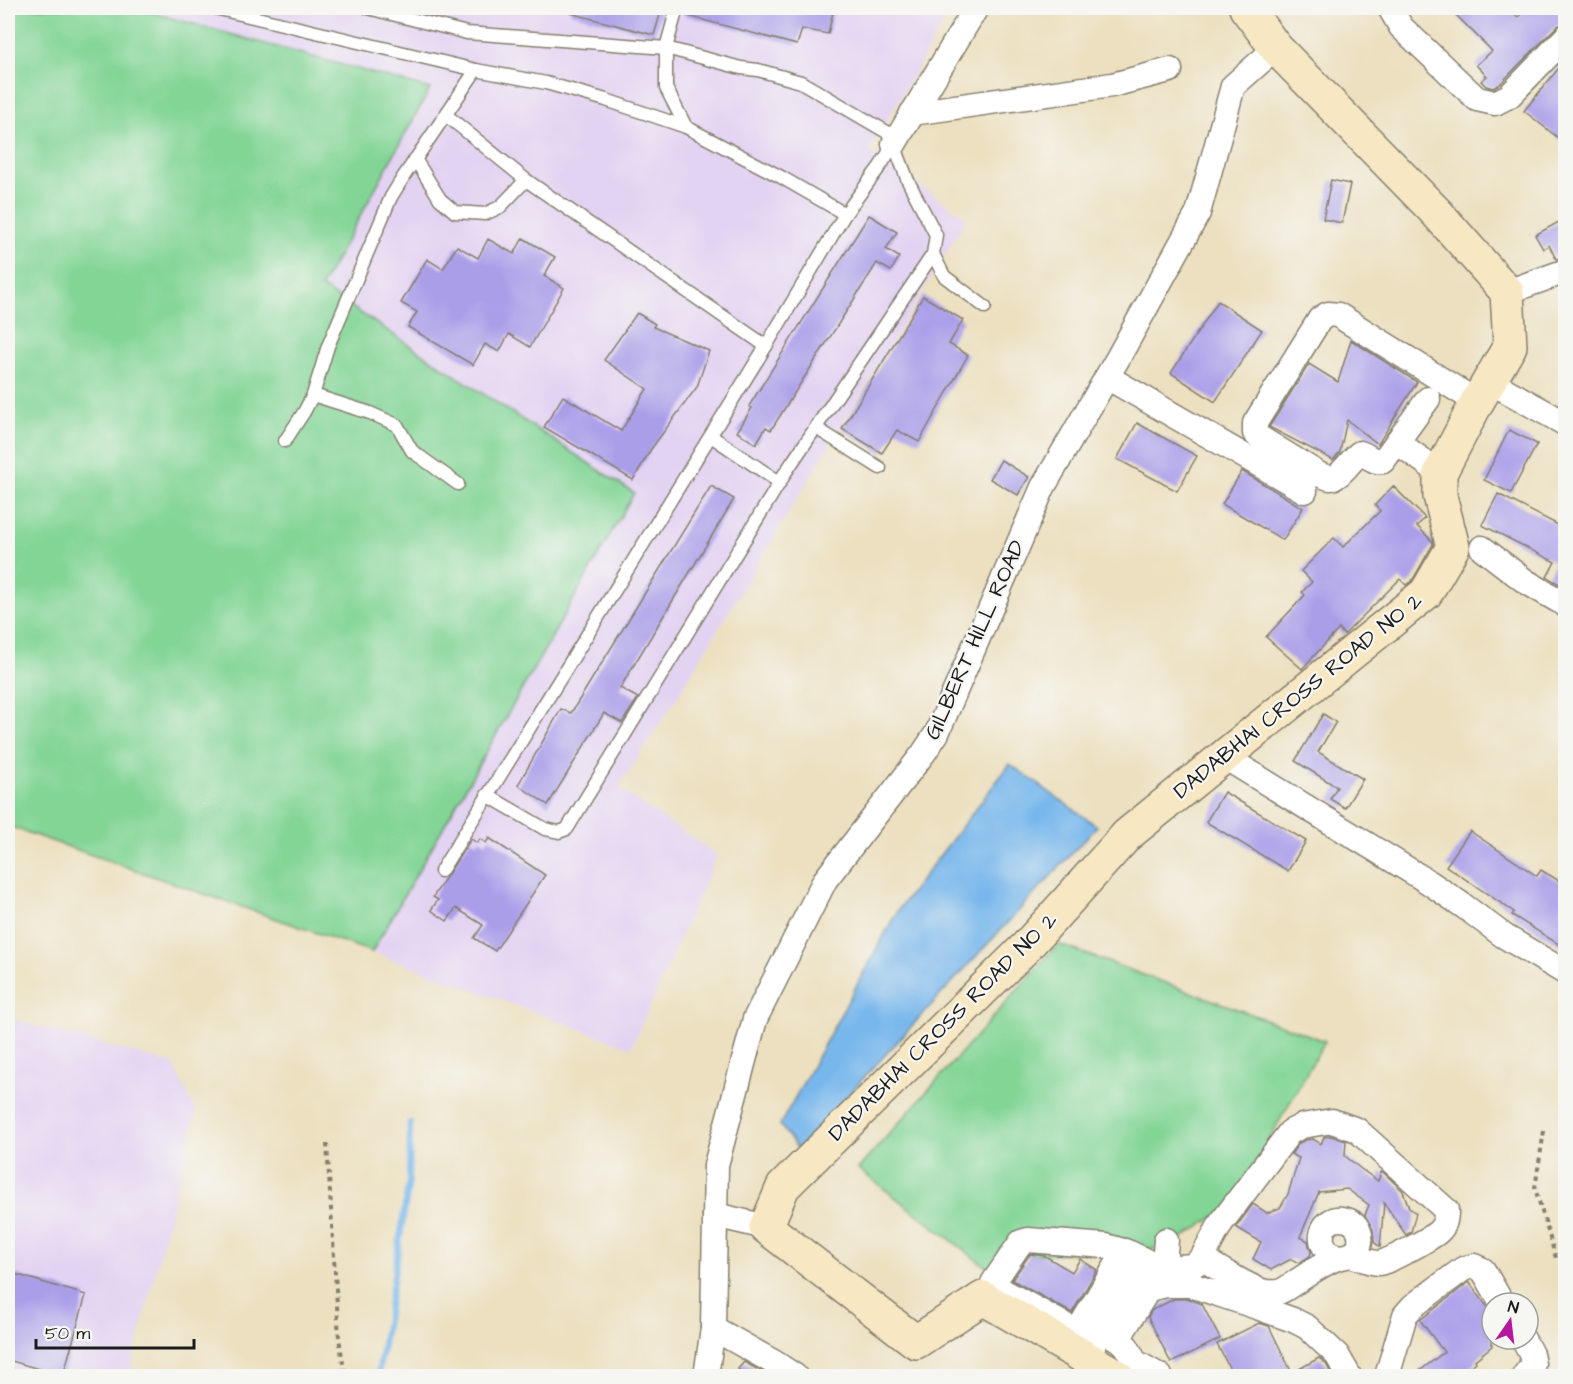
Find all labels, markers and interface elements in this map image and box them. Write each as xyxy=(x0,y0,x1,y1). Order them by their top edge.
street label: GILBERT HILL ROAD xyxy=(917,535,1033,745)
street label: DADABHAI CROSS ROAD NO 2 xyxy=(1167,585,1430,806)
street label: DADABHAI CROSS ROAD NO 2 xyxy=(822,905,1065,1148)
north arrow xyxy=(1480,1291,1540,1351)
text: N xyxy=(1506,1296,1521,1319)
scale bar xyxy=(36,1312,194,1350)
text: 50 m xyxy=(45,1321,90,1346)

